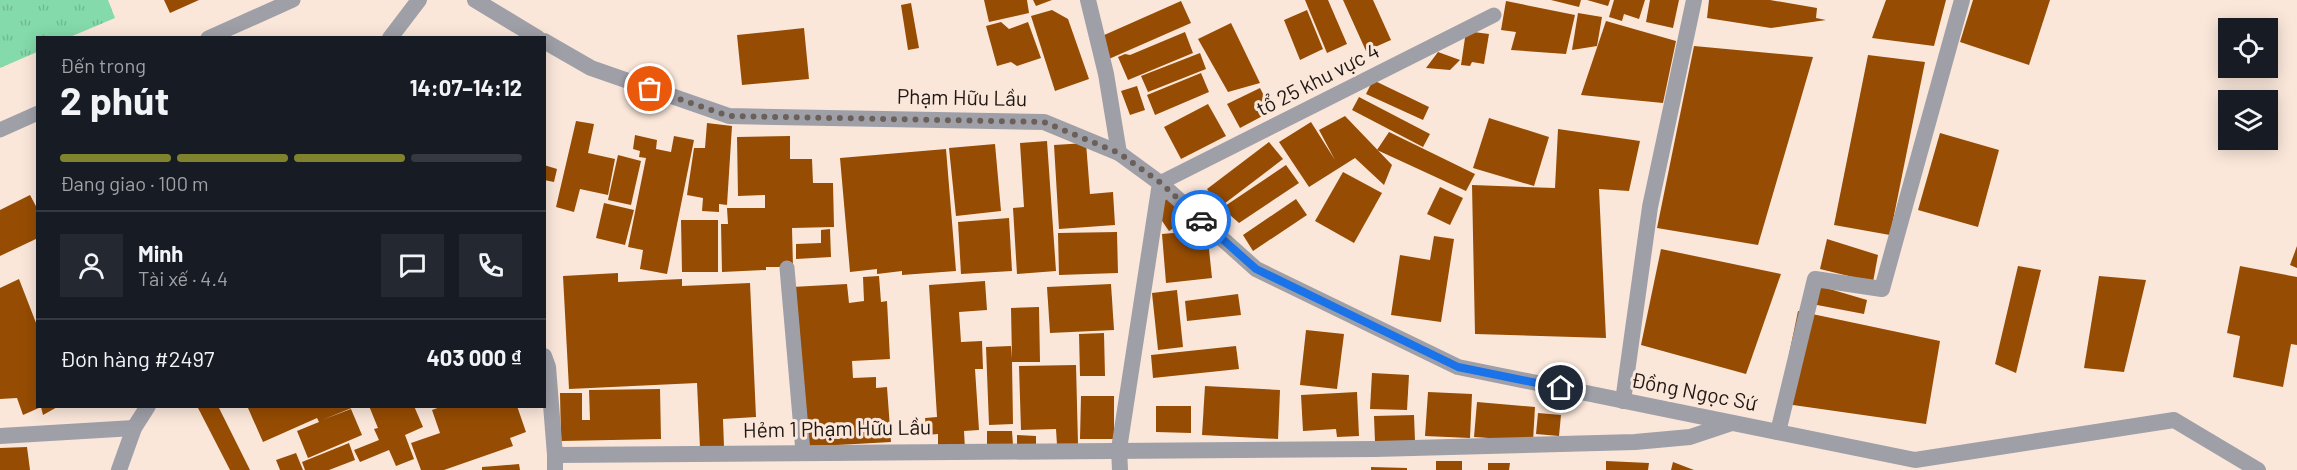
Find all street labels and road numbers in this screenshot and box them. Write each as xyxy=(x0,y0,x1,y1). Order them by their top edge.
street label: tổ 25 khu vực 4 xyxy=(1252,37,1383,120)
street label: Phạm Hữu Lầu xyxy=(897,83,1027,110)
street label: Đồng Ngọc Sứ xyxy=(1629,366,1760,415)
street label: Hẻm 1 Phạm Hữu Lầu xyxy=(743,413,931,442)

